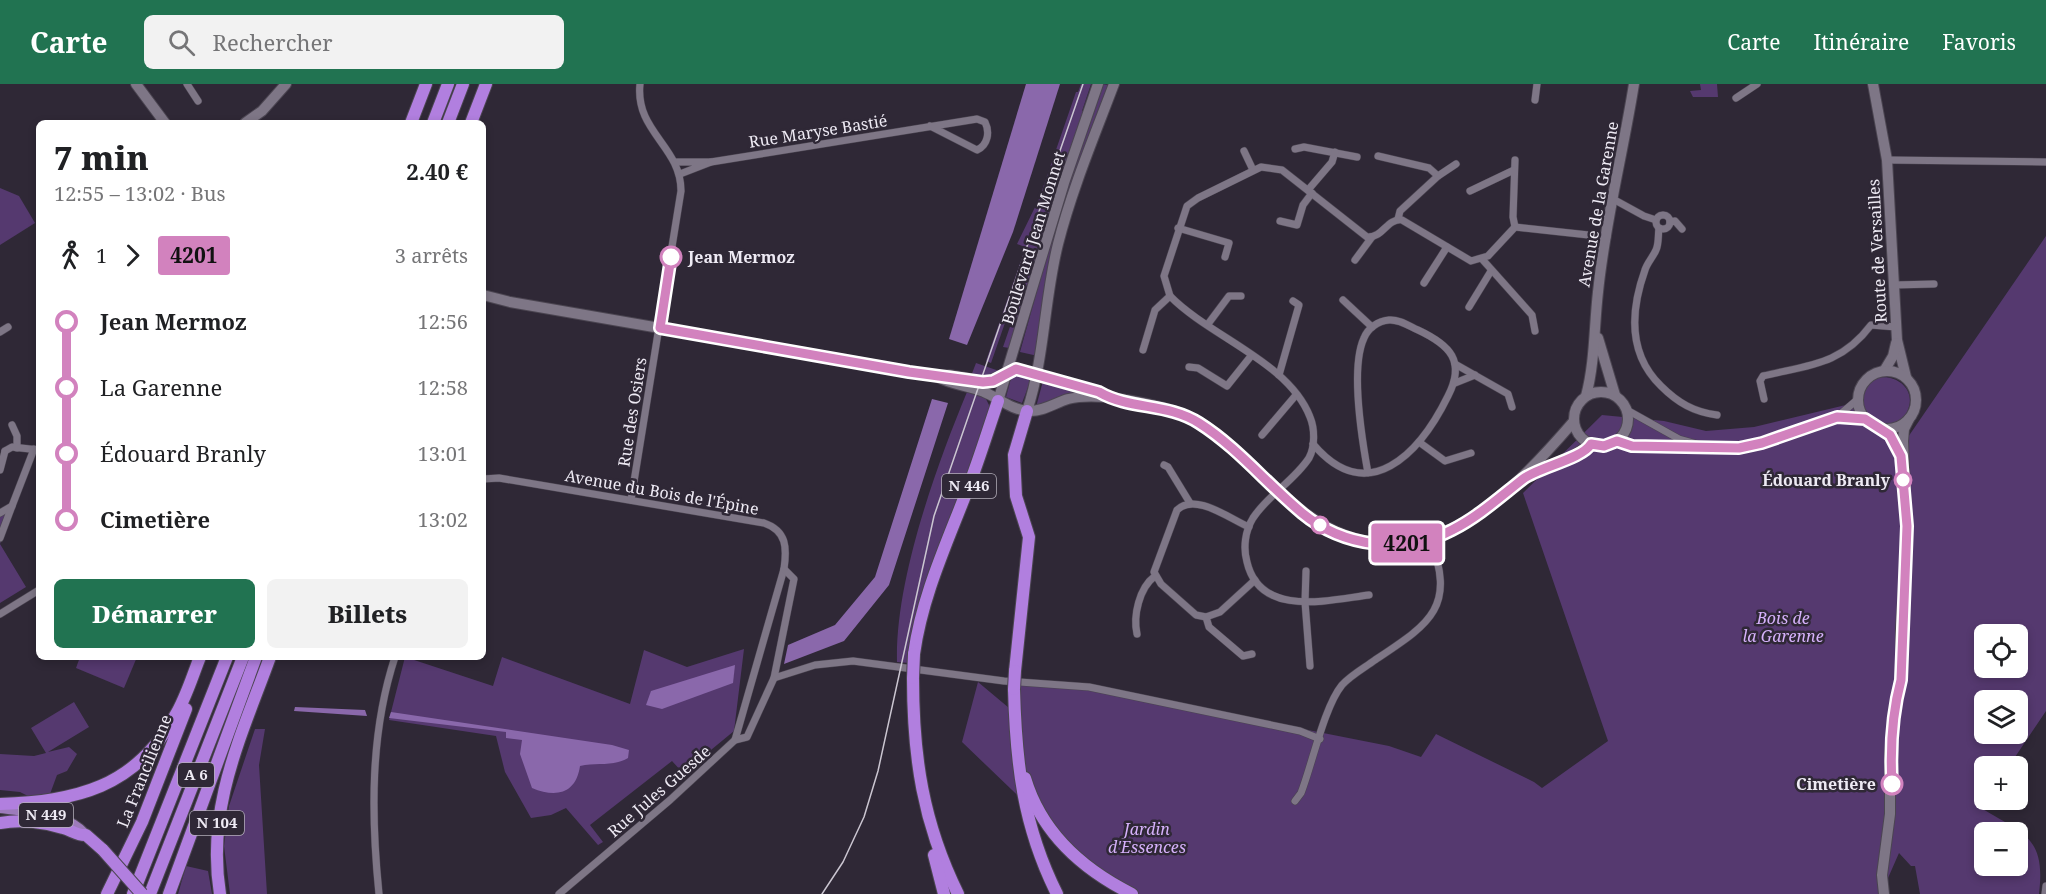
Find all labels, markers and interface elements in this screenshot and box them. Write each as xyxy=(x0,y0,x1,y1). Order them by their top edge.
search box xyxy=(144,15,564,69)
text: Carte xyxy=(30,23,108,61)
icon: search xyxy=(165,26,198,59)
text: Rechercher xyxy=(213,27,333,57)
text: Carte xyxy=(1727,28,1781,56)
text: Itinéraire xyxy=(1814,28,1909,56)
text: Favoris xyxy=(1942,28,2016,56)
street label: Rue Maryse Bastié xyxy=(747,109,889,153)
street label: Avenue de la Garenne xyxy=(1573,119,1623,289)
text: 7 min xyxy=(54,135,149,180)
street label: Boulevard Jean Monnet xyxy=(996,148,1070,327)
text: 2.40 € xyxy=(406,156,468,186)
street label: Route de Versailles xyxy=(1862,179,1892,323)
text: 12:55 – 13:02 · Bus xyxy=(54,180,225,207)
icon: walk xyxy=(54,239,87,272)
icon: forward xyxy=(116,239,149,272)
text: 4201 xyxy=(170,241,218,269)
text: 1 xyxy=(96,242,107,269)
text: 3 arrêts xyxy=(395,242,468,269)
marker: Jean Mermoz xyxy=(660,246,682,268)
place label: Jean Mermoz xyxy=(687,246,795,268)
text: Jean Mermoz xyxy=(100,306,247,336)
text: 12:56 xyxy=(418,308,468,335)
street label: Rue des Osiers xyxy=(612,356,652,468)
text: La Garenne xyxy=(100,372,222,402)
text: 12:58 xyxy=(418,374,468,401)
text: Édouard Branly xyxy=(100,438,266,468)
text: 13:01 xyxy=(418,440,468,467)
street label: Avenue du Bois de l'Épine xyxy=(563,464,761,520)
place label: Édouard Branly xyxy=(1762,469,1891,491)
marker: Édouard Branly xyxy=(1894,471,1912,489)
road number: N 446 xyxy=(942,474,996,498)
text: Cimetière xyxy=(100,504,210,534)
text: 13:02 xyxy=(418,506,468,533)
unlabelled marker xyxy=(1311,516,1329,534)
line badge: 4201 xyxy=(1365,524,1449,562)
text: 4201 xyxy=(1383,529,1431,557)
button: Démarrer xyxy=(54,579,255,648)
button: Billets xyxy=(267,579,468,648)
park label: Bois de la Garenne xyxy=(1742,607,1824,647)
map controls xyxy=(1974,624,2028,876)
button: locate xyxy=(1974,624,2028,678)
button: layers xyxy=(1974,690,2028,744)
street label: La Francilienne xyxy=(111,711,177,831)
street label: Rue Jules Guesde xyxy=(603,740,715,842)
button: + xyxy=(1974,756,2028,810)
road number: A 6 xyxy=(178,763,214,787)
place label: Cimetière xyxy=(1796,773,1876,795)
marker: Cimetière xyxy=(1881,773,1903,795)
road number: N 449 xyxy=(19,803,73,827)
road number: N 104 xyxy=(190,811,244,835)
park label: Jardin d'Essences xyxy=(1108,818,1186,858)
button: − xyxy=(1974,822,2028,876)

